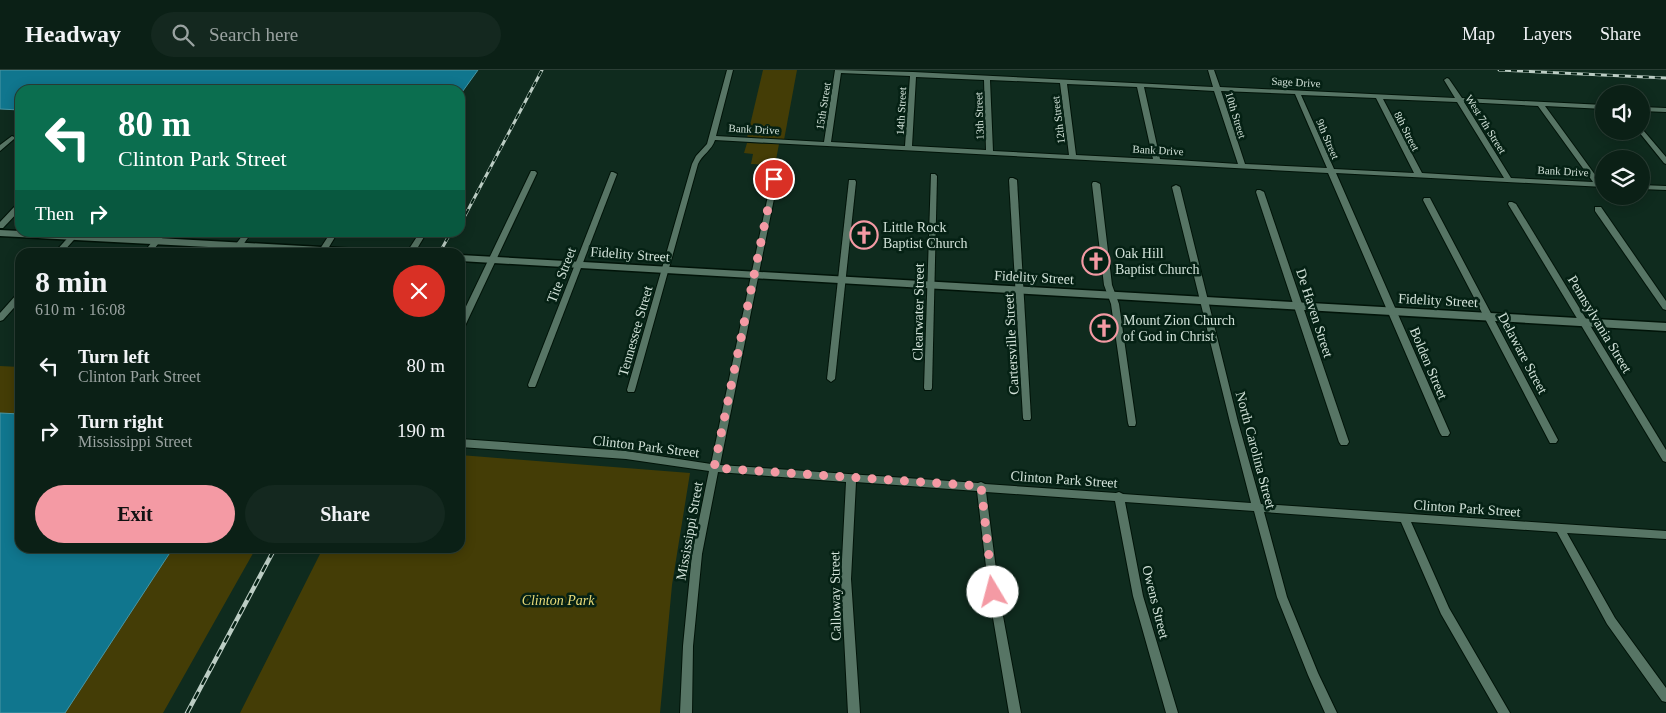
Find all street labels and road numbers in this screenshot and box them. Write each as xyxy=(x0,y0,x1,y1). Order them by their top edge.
street label: Sage Drive xyxy=(1271,75,1321,89)
street label: 15th Street xyxy=(813,81,833,131)
street label: 14th Street xyxy=(894,87,908,135)
street label: 10th Street xyxy=(1223,90,1249,140)
street label: 13th Street xyxy=(972,92,986,140)
street label: West 7th Street xyxy=(1463,92,1509,156)
street label: 12th Street xyxy=(1049,95,1067,145)
street label: 8th Street xyxy=(1392,109,1422,153)
street label: 9th Street xyxy=(1314,117,1342,161)
street label: Bank Drive xyxy=(728,122,780,136)
street label: Bank Drive xyxy=(1132,143,1184,157)
street label: Bank Drive xyxy=(1537,164,1589,178)
street label: Fidelity Street xyxy=(590,244,670,265)
street label: Tite Street xyxy=(544,245,579,305)
street label: Clearwater Street xyxy=(910,263,927,361)
street label: De Haven Street xyxy=(1293,267,1336,360)
street label: Fidelity Street xyxy=(994,268,1074,287)
street label: Pennsylvania Street xyxy=(1565,273,1635,376)
street label: Tennessee Street xyxy=(615,284,656,378)
street label: Fidelity Street xyxy=(1398,291,1478,310)
street label: Cartersville Street xyxy=(1001,293,1022,395)
street label: Delaware Street xyxy=(1495,310,1550,396)
street label: Bolden Street xyxy=(1407,325,1450,401)
street label: North Carolina Street xyxy=(1233,390,1278,510)
street label: Clinton Park Street xyxy=(592,433,700,460)
street label: Clinton Park Street xyxy=(1010,468,1118,491)
street label: Mississippi Street xyxy=(673,480,706,582)
street label: Clinton Park Street xyxy=(1413,497,1521,520)
street label: Calloway Street xyxy=(827,551,844,641)
street label: Owens Street xyxy=(1139,564,1172,640)

